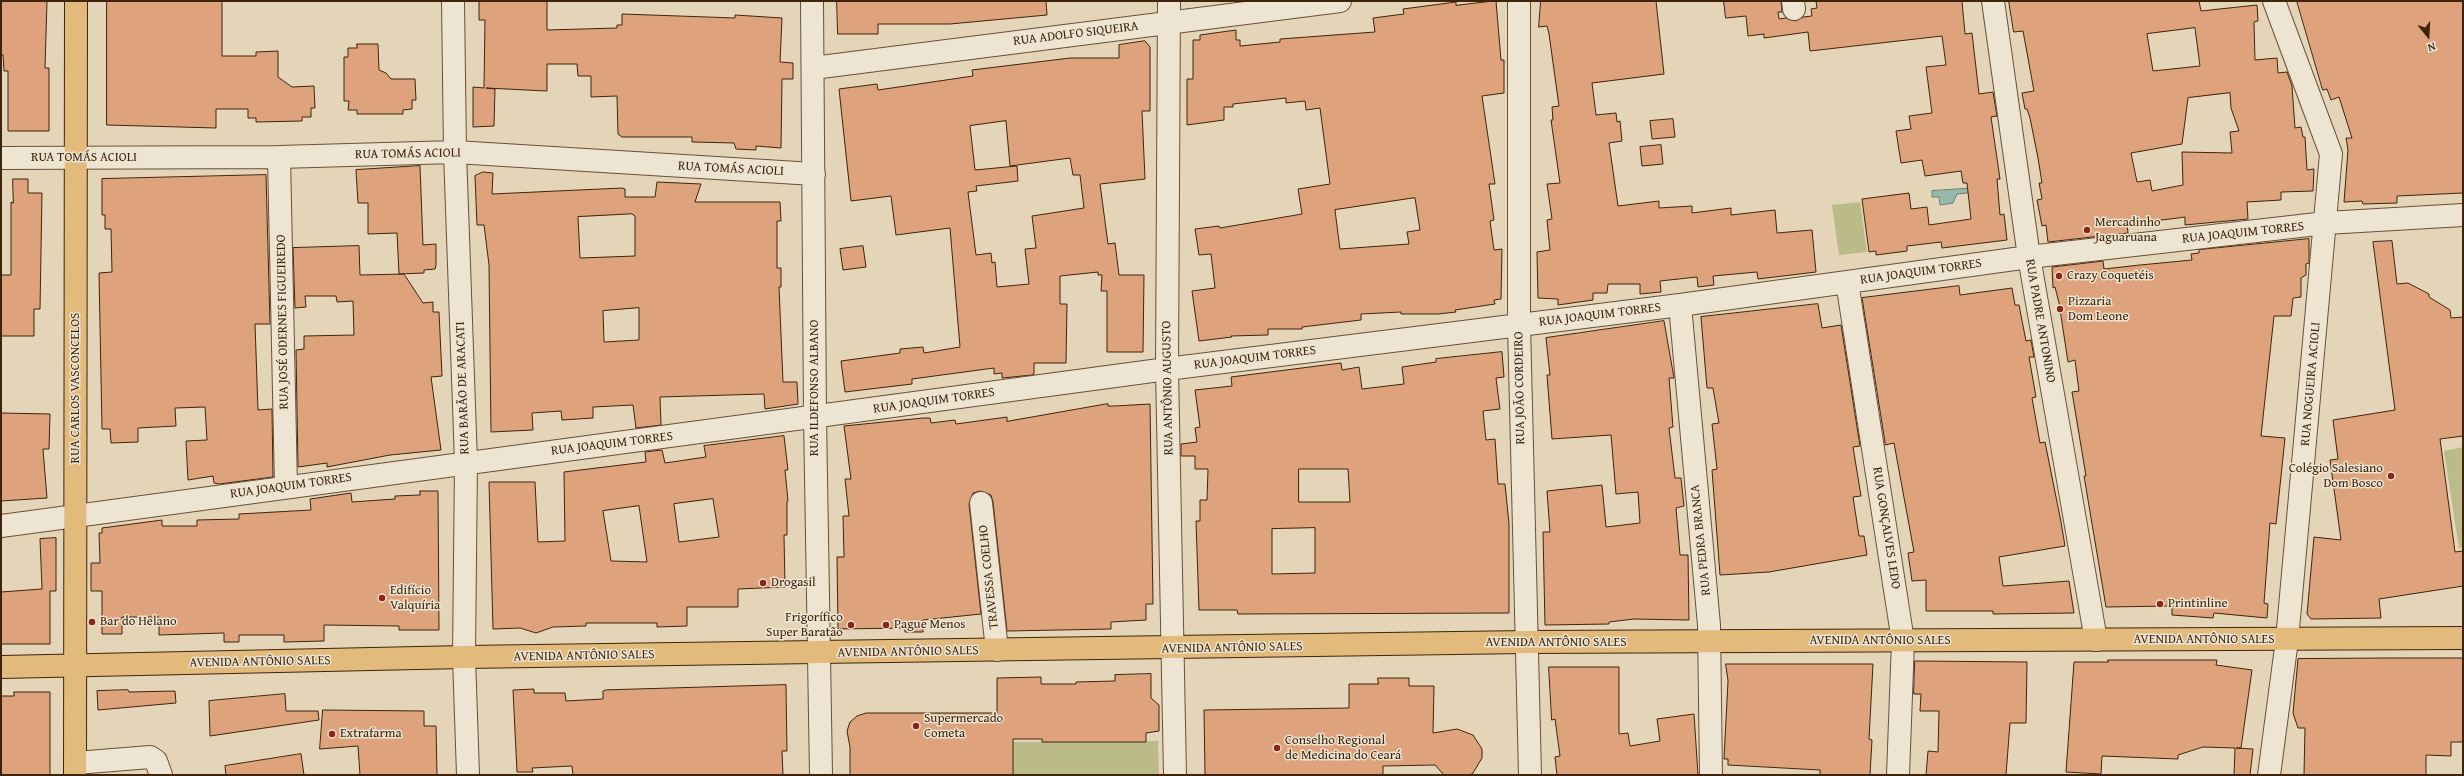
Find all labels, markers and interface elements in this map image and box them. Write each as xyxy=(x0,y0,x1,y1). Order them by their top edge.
north arrow xyxy=(2408,16,2448,56)
street label: RUA ADOLFO SIQUEIRA xyxy=(1013,19,1139,49)
text: N xyxy=(2426,39,2438,56)
street label: RUA TOMÁS ACIOLI xyxy=(355,145,461,163)
street label: RUA TOMÁS ACIOLI xyxy=(31,150,137,166)
street label: RUA TOMÁS ACIOLI xyxy=(678,158,784,180)
place label: Mercadinho Jaguaruana xyxy=(2095,215,2161,246)
street label: RUA JOAQUIM TORRES xyxy=(2181,219,2305,247)
marker: Mercadinho Jaguaruana xyxy=(2082,225,2092,235)
street label: RUA JOSÉ ODERNES FIGUEIREDO xyxy=(274,234,292,410)
street label: RUA JOAQUIM TORRES xyxy=(1859,256,1983,288)
street label: RUA PADRE ANTONINO xyxy=(2021,258,2059,384)
place label: Crazy Coquetéis xyxy=(2067,268,2154,284)
marker: Crazy Coquetéis xyxy=(2054,271,2064,281)
place label: Pizzaria Dom Leone xyxy=(2068,294,2128,325)
street label: RUA JOAQUIM TORRES xyxy=(1538,300,1662,330)
marker: Pizzaria Dom Leone xyxy=(2055,304,2065,314)
street label: RUA CARLOS VASCONCELOS xyxy=(68,313,84,463)
street label: RUA ILDEFONSO ALBANO xyxy=(807,320,823,456)
street label: RUA BARÃO DE ARACATI xyxy=(453,321,473,455)
street label: RUA ANTÔNIO AUGUSTO xyxy=(1159,321,1177,455)
street label: RUA NOGUEIRA ACIOLI xyxy=(2298,321,2324,447)
street label: RUA JOÃO CORDEIRO xyxy=(1511,331,1529,445)
street label: RUA JOAQUIM TORRES xyxy=(1193,343,1317,373)
street label: RUA JOAQUIM TORRES xyxy=(872,385,996,417)
street label: RUA JOAQUIM TORRES xyxy=(550,429,674,459)
place label: Colégio Salesiano Dom Bosco xyxy=(2289,461,2383,492)
street label: RUA GONÇALVES LEDO xyxy=(1869,466,1903,590)
street label: RUA JOAQUIM TORRES xyxy=(229,470,353,502)
marker: Colégio Salesiano Dom Bosco xyxy=(2386,471,2396,481)
street label: RUA PEDRA BRANCA xyxy=(1687,484,1715,596)
street label: TRAVESSA COELHO xyxy=(976,524,1002,630)
place label: Drogasil xyxy=(771,575,816,591)
marker: Drogasil xyxy=(758,578,768,588)
place label: Edifício Valquíria xyxy=(390,583,440,614)
marker: Edifício Valquíria xyxy=(377,593,387,603)
place label: Printinline xyxy=(2168,596,2228,612)
marker: Printinline xyxy=(2155,599,2165,609)
place label: Frigorífico Super Baratão xyxy=(766,610,843,641)
place label: Bar do Helano xyxy=(100,614,177,630)
marker: Bar do Helano xyxy=(87,617,97,627)
place label: Pague Menos xyxy=(894,617,965,633)
marker: Frigorífico Super Baratão xyxy=(846,620,856,630)
marker: Pague Menos xyxy=(881,620,891,630)
street label: AVENIDA ANTÔNIO SALES xyxy=(2133,632,2275,648)
street label: AVENIDA ANTÔNIO SALES xyxy=(1809,633,1951,649)
street label: AVENIDA ANTÔNIO SALES xyxy=(1485,635,1627,651)
street label: AVENIDA ANTÔNIO SALES xyxy=(1161,639,1303,657)
street label: AVENIDA ANTÔNIO SALES xyxy=(837,643,979,661)
street label: AVENIDA ANTÔNIO SALES xyxy=(513,647,655,665)
street label: AVENIDA ANTÔNIO SALES xyxy=(189,653,331,671)
place label: Supermercado Cometa xyxy=(924,711,1003,742)
marker: Supermercado Cometa xyxy=(911,721,921,731)
place label: Extrafarma xyxy=(340,726,402,742)
marker: Extrafarma xyxy=(327,729,337,739)
place label: Conselho Regional de Medicina do Ceará xyxy=(1285,733,1401,764)
marker: Conselho Regional de Medicina do Ceará xyxy=(1272,743,1282,753)

